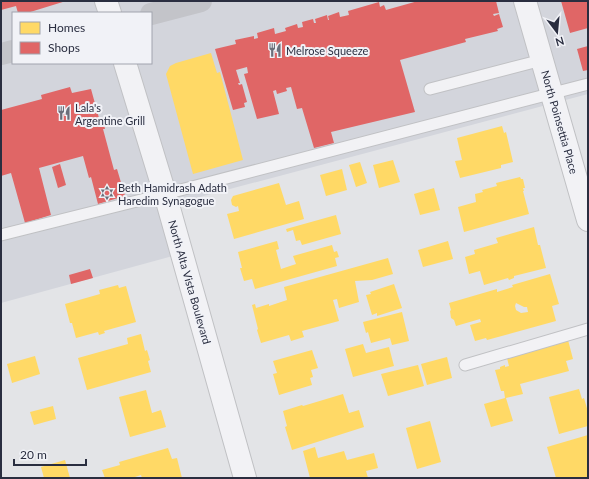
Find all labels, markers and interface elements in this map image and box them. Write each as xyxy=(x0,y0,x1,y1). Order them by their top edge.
legend xyxy=(12,12,152,64)
north arrow xyxy=(537,12,577,52)
text: Homes xyxy=(48,20,85,35)
text: N xyxy=(554,35,566,50)
text: Shops xyxy=(48,40,80,55)
restaurant icon: Melrose Squeeze xyxy=(267,42,283,58)
place label: Melrose Squeeze xyxy=(286,44,369,57)
street label: North Poinsettia Place xyxy=(539,69,581,176)
place label: Lala's Argentine Grill xyxy=(75,101,145,127)
restaurant icon: Lala's Argentine Grill xyxy=(56,105,72,121)
place label: Beth Hamidrash Adath Haredim Synagogue xyxy=(118,181,227,207)
synagogue icon: Beth Hamidrash Adath Haredim Synagogue xyxy=(99,185,115,201)
street label: North Alta Vista Boulevard xyxy=(166,218,214,346)
scale bar xyxy=(14,441,86,467)
text: 20 m xyxy=(20,447,47,462)

